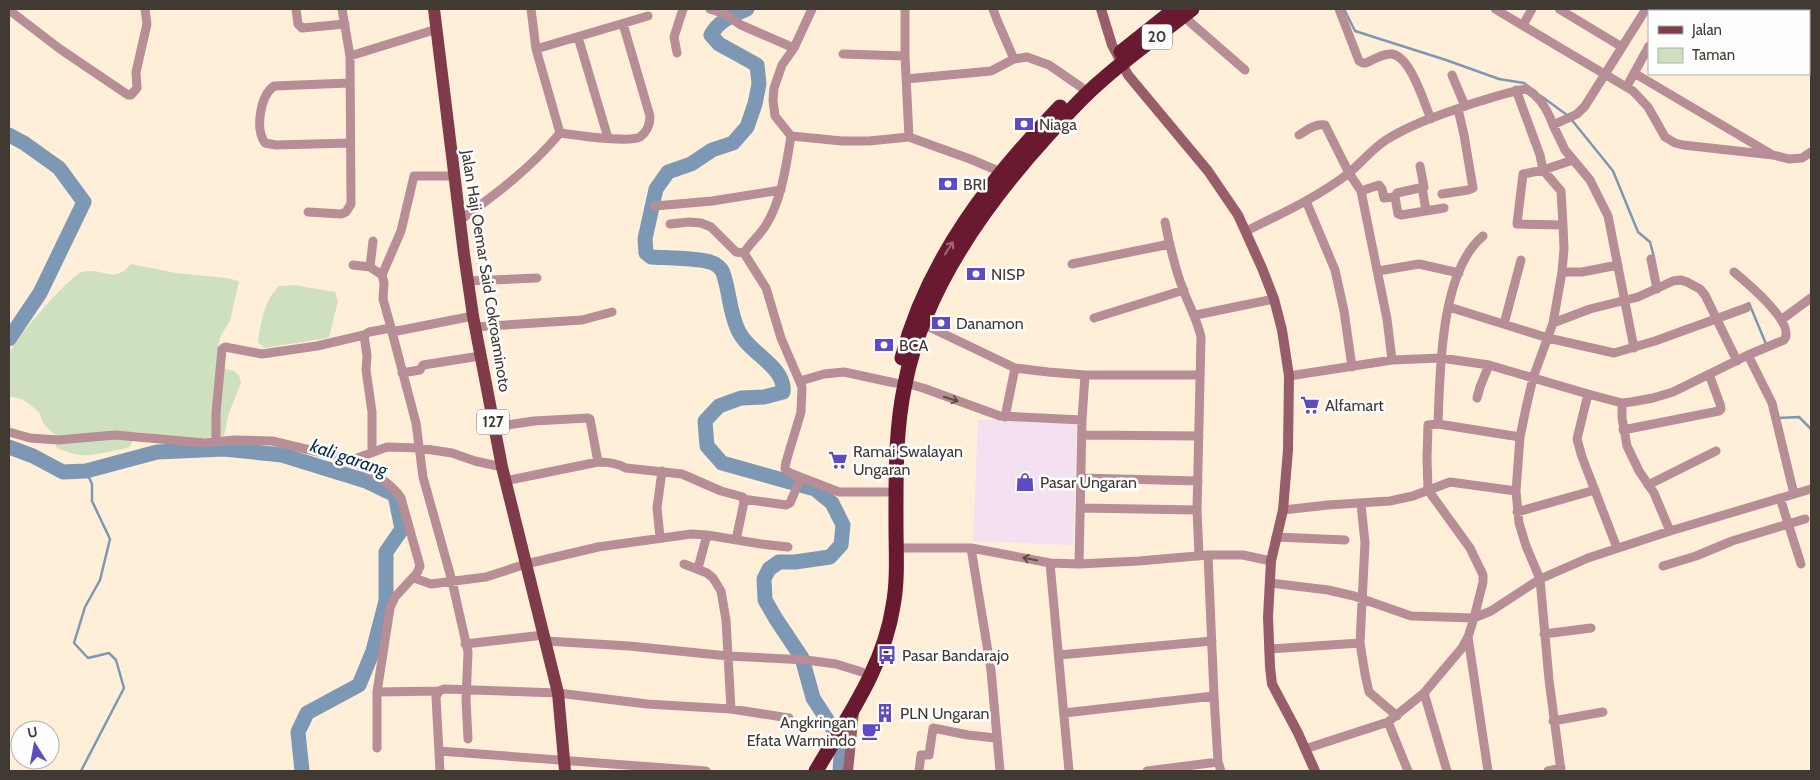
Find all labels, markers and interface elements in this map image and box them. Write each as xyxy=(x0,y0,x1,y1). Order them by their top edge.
legend xyxy=(1648,10,1810,75)
text: Jalan xyxy=(1691,21,1722,39)
road number: 20 xyxy=(1142,24,1172,50)
text: Taman xyxy=(1692,46,1735,64)
bank icon: Niaga xyxy=(1013,113,1035,135)
place label: Niaga xyxy=(1039,115,1077,134)
street label: Jalan Haji Oemar Said Cokroaminoto xyxy=(457,148,515,393)
bank icon: BRI xyxy=(937,173,959,195)
place label: BRI xyxy=(963,175,986,194)
one-way arrow xyxy=(944,241,954,255)
bank icon: NISP xyxy=(965,263,987,285)
place label: NISP xyxy=(991,265,1025,284)
bank icon: Danamon xyxy=(930,312,952,334)
place label: Danamon xyxy=(956,314,1024,333)
bank icon: BCA xyxy=(873,334,895,356)
place label: BCA xyxy=(899,336,928,355)
one-way arrow xyxy=(942,394,958,404)
supermarket icon: Alfamart xyxy=(1299,394,1321,416)
place label: Alfamart xyxy=(1325,396,1384,415)
road number: 127 xyxy=(477,410,509,434)
water label: kali garang xyxy=(308,435,391,482)
place label: Ramai Swalayan Ungaran xyxy=(853,442,963,479)
supermarket icon: Ramai Swalayan Ungaran xyxy=(827,449,849,471)
shop icon: Pasar Ungaran xyxy=(1014,471,1036,493)
place label: Pasar Ungaran xyxy=(1040,473,1137,492)
one-way arrow xyxy=(1023,554,1039,563)
bus stop icon: Pasar Bandarajo xyxy=(876,644,898,666)
place label: Pasar Bandarajo xyxy=(902,646,1009,665)
building icon: PLN Ungaran xyxy=(874,702,896,724)
place label: PLN Ungaran xyxy=(900,704,990,723)
place label: Angkringan Efata Warmindo xyxy=(747,713,856,750)
north arrow xyxy=(10,720,60,770)
cafe icon: Angkringan Efata Warmindo xyxy=(860,720,882,742)
text: U xyxy=(26,722,39,742)

